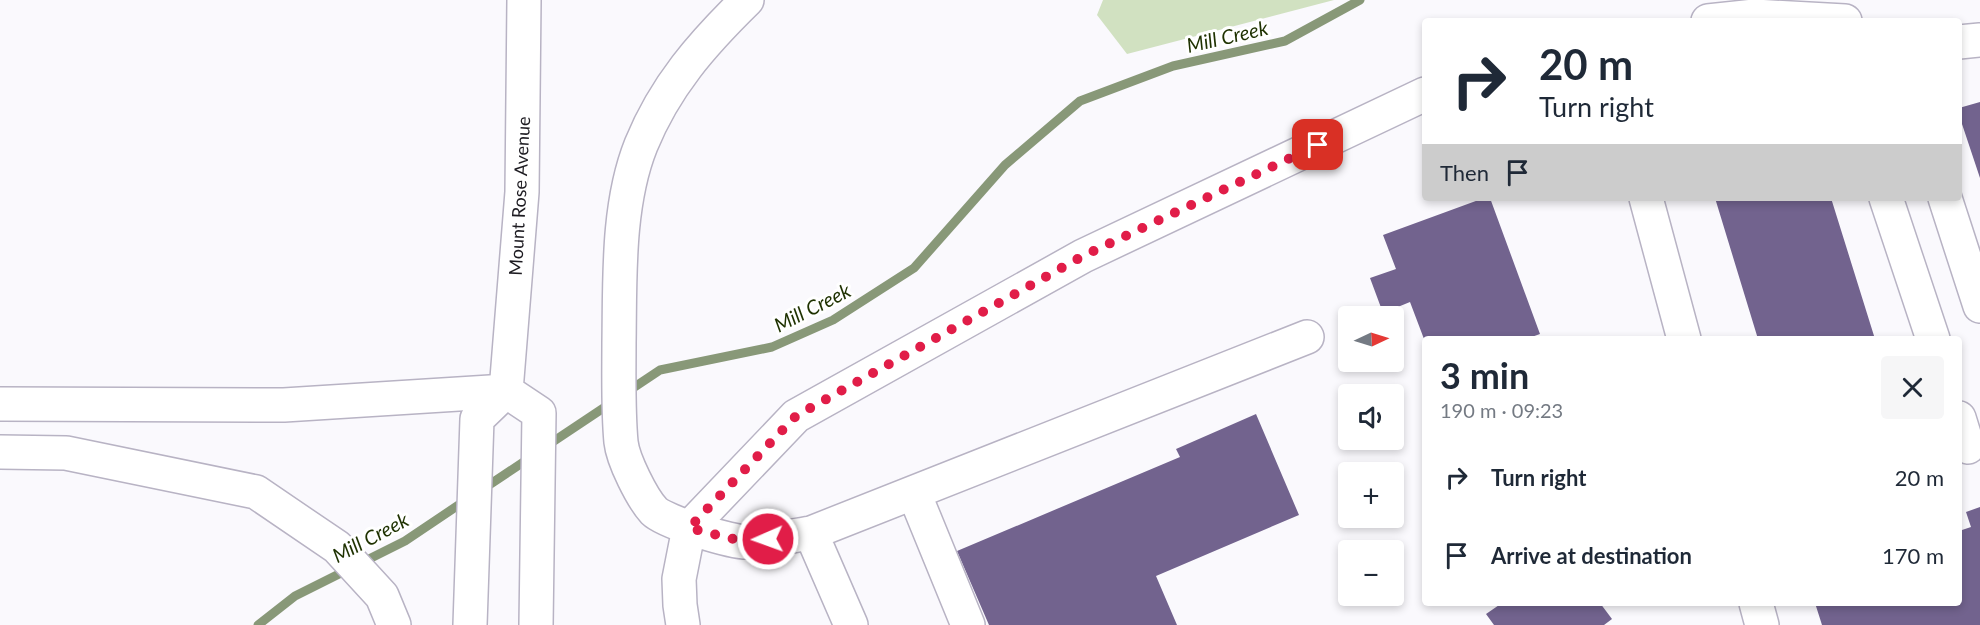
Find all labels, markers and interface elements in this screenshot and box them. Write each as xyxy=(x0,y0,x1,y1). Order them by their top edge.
water label: Mill Creek xyxy=(1184,15,1271,57)
text: 20 m xyxy=(1539,39,1633,89)
icon: right xyxy=(1440,42,1518,120)
text: Turn right xyxy=(1539,90,1654,123)
street label: Mount Rose Avenue xyxy=(504,116,534,276)
pin xyxy=(1292,119,1343,170)
icon: arrive xyxy=(1301,128,1334,161)
icon: arrive xyxy=(1501,156,1534,189)
text: Then xyxy=(1440,159,1489,186)
water label: Mill Creek xyxy=(770,277,855,336)
north arrow xyxy=(1338,306,1404,372)
map controls xyxy=(1338,306,1404,606)
text: 3 min xyxy=(1440,353,1529,397)
button: close xyxy=(1881,356,1944,419)
button: sound xyxy=(1338,384,1404,450)
text: 190 m · 09:23 xyxy=(1440,398,1563,422)
icon: right xyxy=(1440,461,1473,494)
button: + xyxy=(1338,462,1404,528)
text: Turn right xyxy=(1491,464,1586,491)
text: 20 m xyxy=(1895,464,1944,491)
water label: Mill Creek xyxy=(328,507,413,567)
position arrow xyxy=(736,507,800,571)
icon: arrive xyxy=(1440,539,1473,572)
button: − xyxy=(1338,540,1404,606)
text: Arrive at destination xyxy=(1491,542,1692,569)
text: 170 m xyxy=(1882,542,1944,569)

